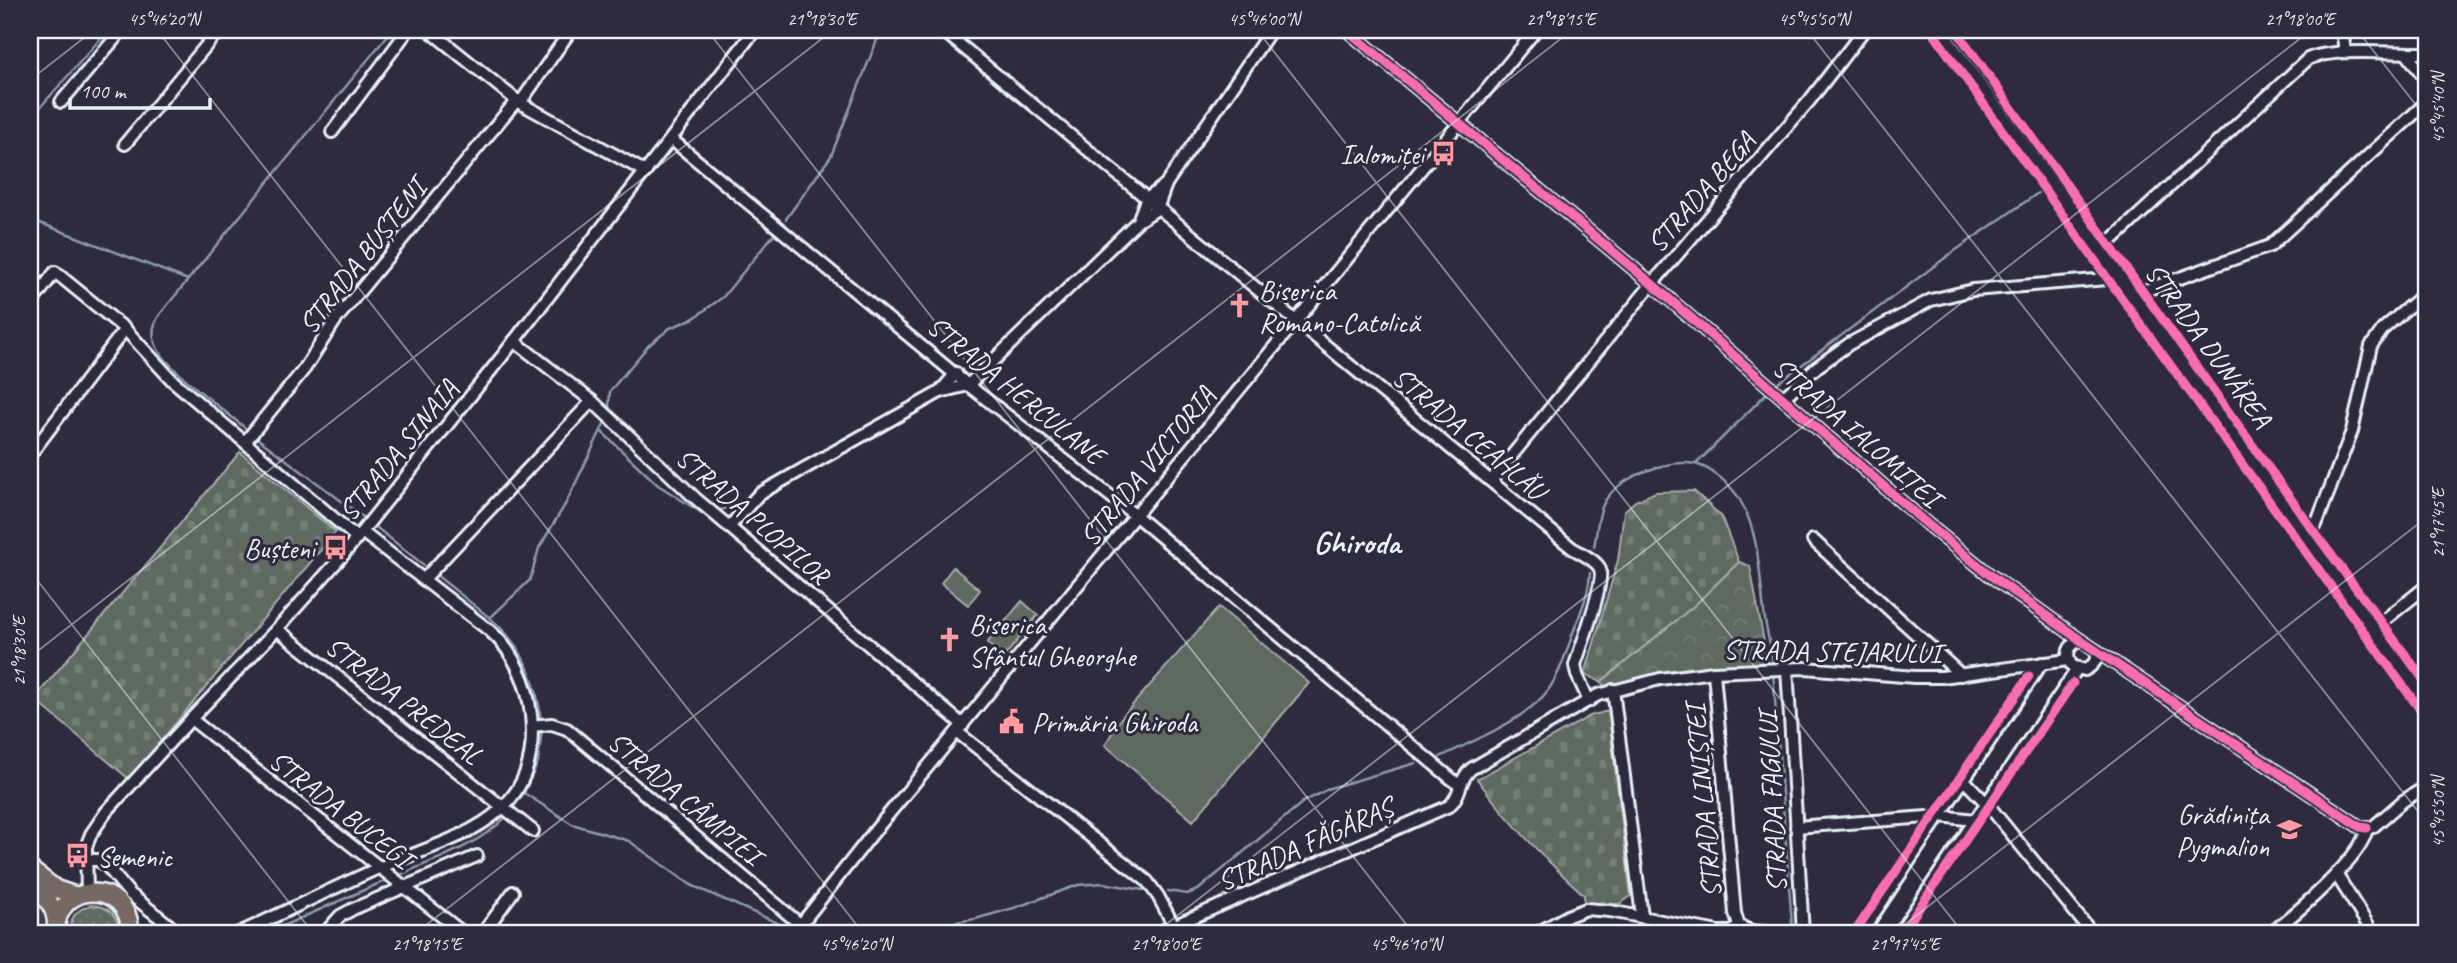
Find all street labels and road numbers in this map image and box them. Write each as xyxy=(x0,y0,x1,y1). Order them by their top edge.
street label: STRADA BEGA xyxy=(1639,123,1764,259)
street label: STRADA BUȘTENI xyxy=(291,167,437,340)
street label: STRADA DUNĂREA xyxy=(2138,256,2281,435)
street label: STRADA HERCULANE xyxy=(920,308,1115,475)
street label: STRADA IALOMIȚEI xyxy=(1766,349,1953,518)
street label: STRADA CEAHLĂU xyxy=(1386,359,1557,511)
street label: STRADA SINAIA xyxy=(330,372,466,528)
street label: STRADA VICTORIA xyxy=(1072,378,1223,553)
street label: STRADA PLOPILOR xyxy=(669,440,839,594)
street label: STRADA PREDEAL xyxy=(319,628,489,772)
street label: STRADA STEJARULUI xyxy=(1723,632,1947,670)
street label: STRADA LINIȘTEI xyxy=(1677,697,1729,899)
street label: STRADA FAGULUI xyxy=(1749,705,1794,893)
street label: STRADA CÂMPIEI xyxy=(601,724,773,876)
street label: STRADA BUCEGI xyxy=(263,742,424,879)
street label: STRADA FĂGĂRAȘ xyxy=(1212,787,1403,898)

